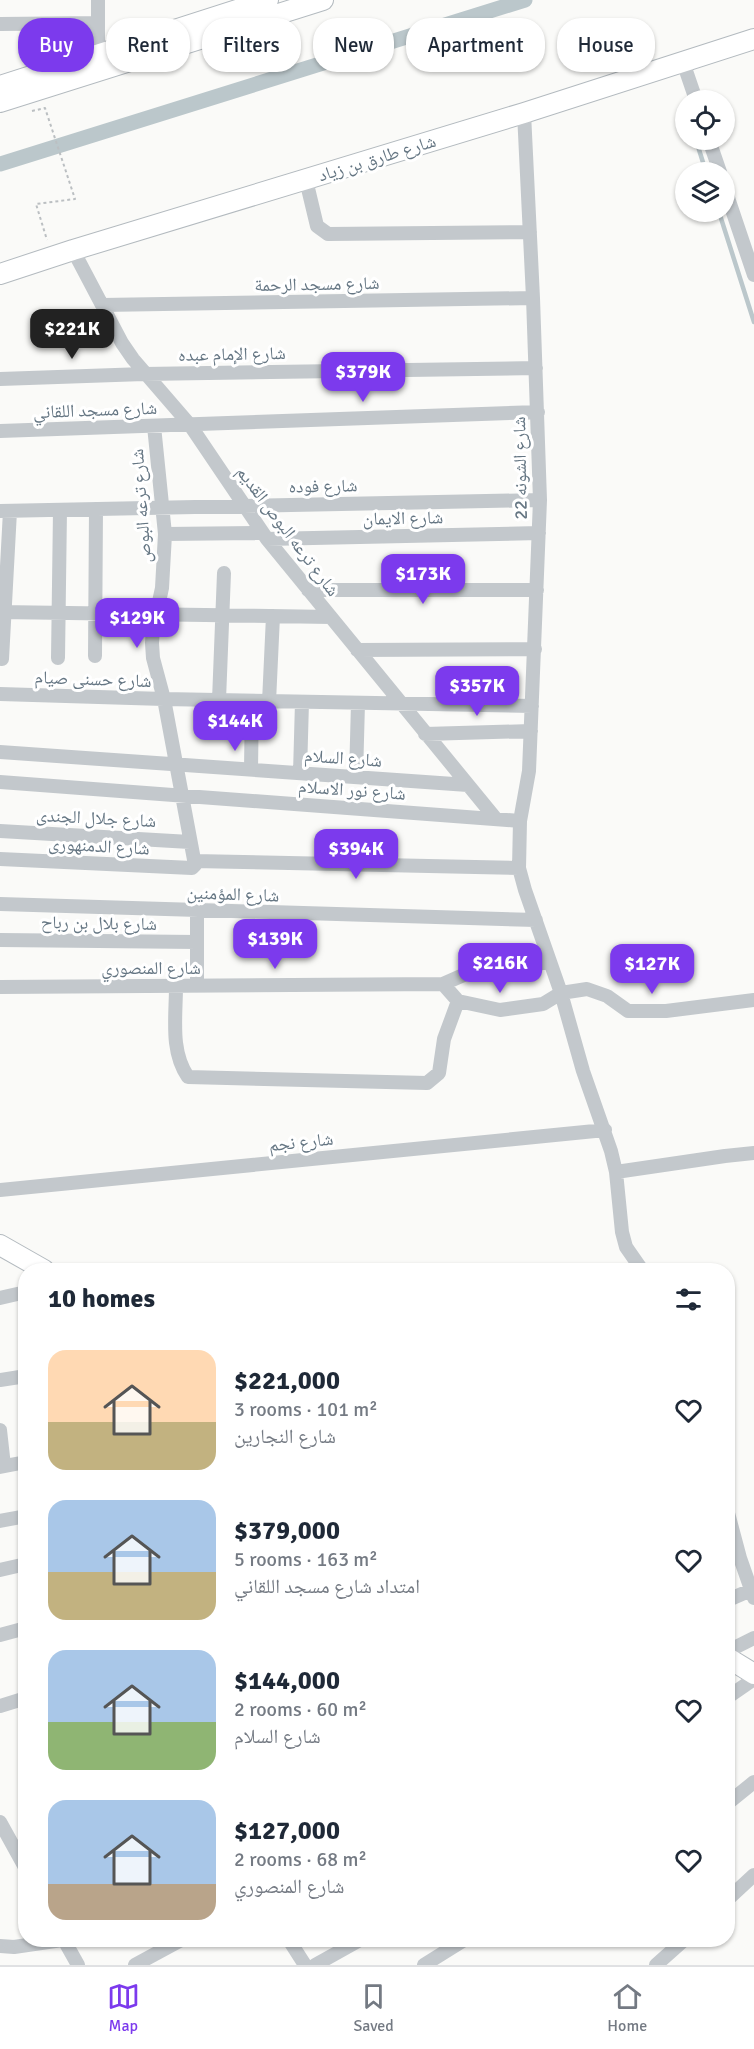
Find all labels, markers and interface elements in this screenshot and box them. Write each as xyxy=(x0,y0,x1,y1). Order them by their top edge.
chip: Buy xyxy=(18,18,94,72)
chip: Rent xyxy=(106,18,190,72)
chip: Filters xyxy=(202,18,301,72)
chip: New xyxy=(313,18,394,72)
chip: Apartment xyxy=(406,18,545,72)
chip: House xyxy=(557,18,655,72)
map controls xyxy=(675,90,735,222)
button: locate xyxy=(675,90,735,150)
street label: شارع طارق بن زياد xyxy=(316,130,438,186)
button: layers xyxy=(675,162,735,222)
street label: شارع مسجد الرحمة xyxy=(254,272,380,296)
pin: $221K xyxy=(30,309,114,360)
text: $221K xyxy=(44,316,100,341)
street label: شارع الإمام عبده xyxy=(178,342,286,367)
pin: $379K xyxy=(321,352,405,403)
text: $379K xyxy=(335,359,391,384)
street label: شارع مسجد اللقاني xyxy=(33,397,158,427)
street label: شارع الشونه 22 xyxy=(508,416,532,520)
street label: شارع ترعه البوص xyxy=(126,448,156,564)
street label: شارع ترعه البوص القديم xyxy=(231,461,344,601)
street label: شارع فوده xyxy=(288,474,358,498)
street label: شارع الايمان xyxy=(363,506,443,530)
pin: $173K xyxy=(381,554,465,605)
text: $173K xyxy=(395,561,451,586)
pin: $129K xyxy=(95,598,179,649)
text: $129K xyxy=(109,605,165,630)
street label: شارع حسنى صيام xyxy=(34,666,152,693)
pin: $357K xyxy=(435,666,519,717)
text: $357K xyxy=(449,673,505,698)
pin: $144K xyxy=(193,701,277,752)
text: $144K xyxy=(207,708,263,733)
street label: شارع السلام xyxy=(303,744,383,773)
street label: شارع نور الاسلام xyxy=(297,775,406,806)
street label: شارع جلال الجندى xyxy=(35,804,157,832)
pin: $394K xyxy=(314,829,398,880)
street label: شارع الدمنهورى xyxy=(48,832,150,860)
text: $394K xyxy=(328,836,384,861)
street label: شارع المؤمنين xyxy=(186,881,280,907)
street label: شارع بلال بن رباح xyxy=(41,911,157,936)
pin: $139K xyxy=(233,919,317,970)
text: $139K xyxy=(247,926,303,951)
pin: $216K xyxy=(458,943,542,994)
pin: $127K xyxy=(610,944,694,995)
text: $216K xyxy=(472,950,528,975)
text: $127K xyxy=(624,951,680,976)
street label: شارع المنصوري xyxy=(101,957,201,983)
street label: شارع نجم xyxy=(268,1128,334,1157)
text: 10 homes xyxy=(48,1283,155,1315)
icon: filters xyxy=(672,1283,705,1316)
text: $221,000 xyxy=(234,1365,340,1397)
icon: home xyxy=(96,1374,168,1446)
icon: heart xyxy=(672,1394,705,1427)
text: 3 rooms · 101 m² xyxy=(234,1397,378,1422)
text: شارع النجارين xyxy=(234,1424,336,1449)
text: $379,000 xyxy=(234,1515,340,1547)
icon: home xyxy=(96,1524,168,1596)
icon: heart xyxy=(672,1544,705,1577)
text: 5 rooms · 163 m² xyxy=(234,1547,378,1572)
text: امتداد شارع مسجد اللقاني xyxy=(234,1574,420,1599)
text: $144,000 xyxy=(234,1665,340,1697)
icon: home xyxy=(96,1674,168,1746)
icon: heart xyxy=(672,1694,705,1727)
text: 2 rooms · 60 m² xyxy=(234,1697,367,1722)
text: شارع السلام xyxy=(234,1724,321,1749)
text: $127,000 xyxy=(234,1815,340,1847)
icon: home xyxy=(96,1824,168,1896)
icon: heart xyxy=(672,1844,705,1877)
text: 2 rooms · 68 m² xyxy=(234,1847,367,1872)
text: شارع المنصوري xyxy=(234,1874,345,1899)
tab: Map xyxy=(107,1980,140,2036)
tab: Saved xyxy=(353,1980,394,2036)
tab: Home xyxy=(607,1980,647,2036)

